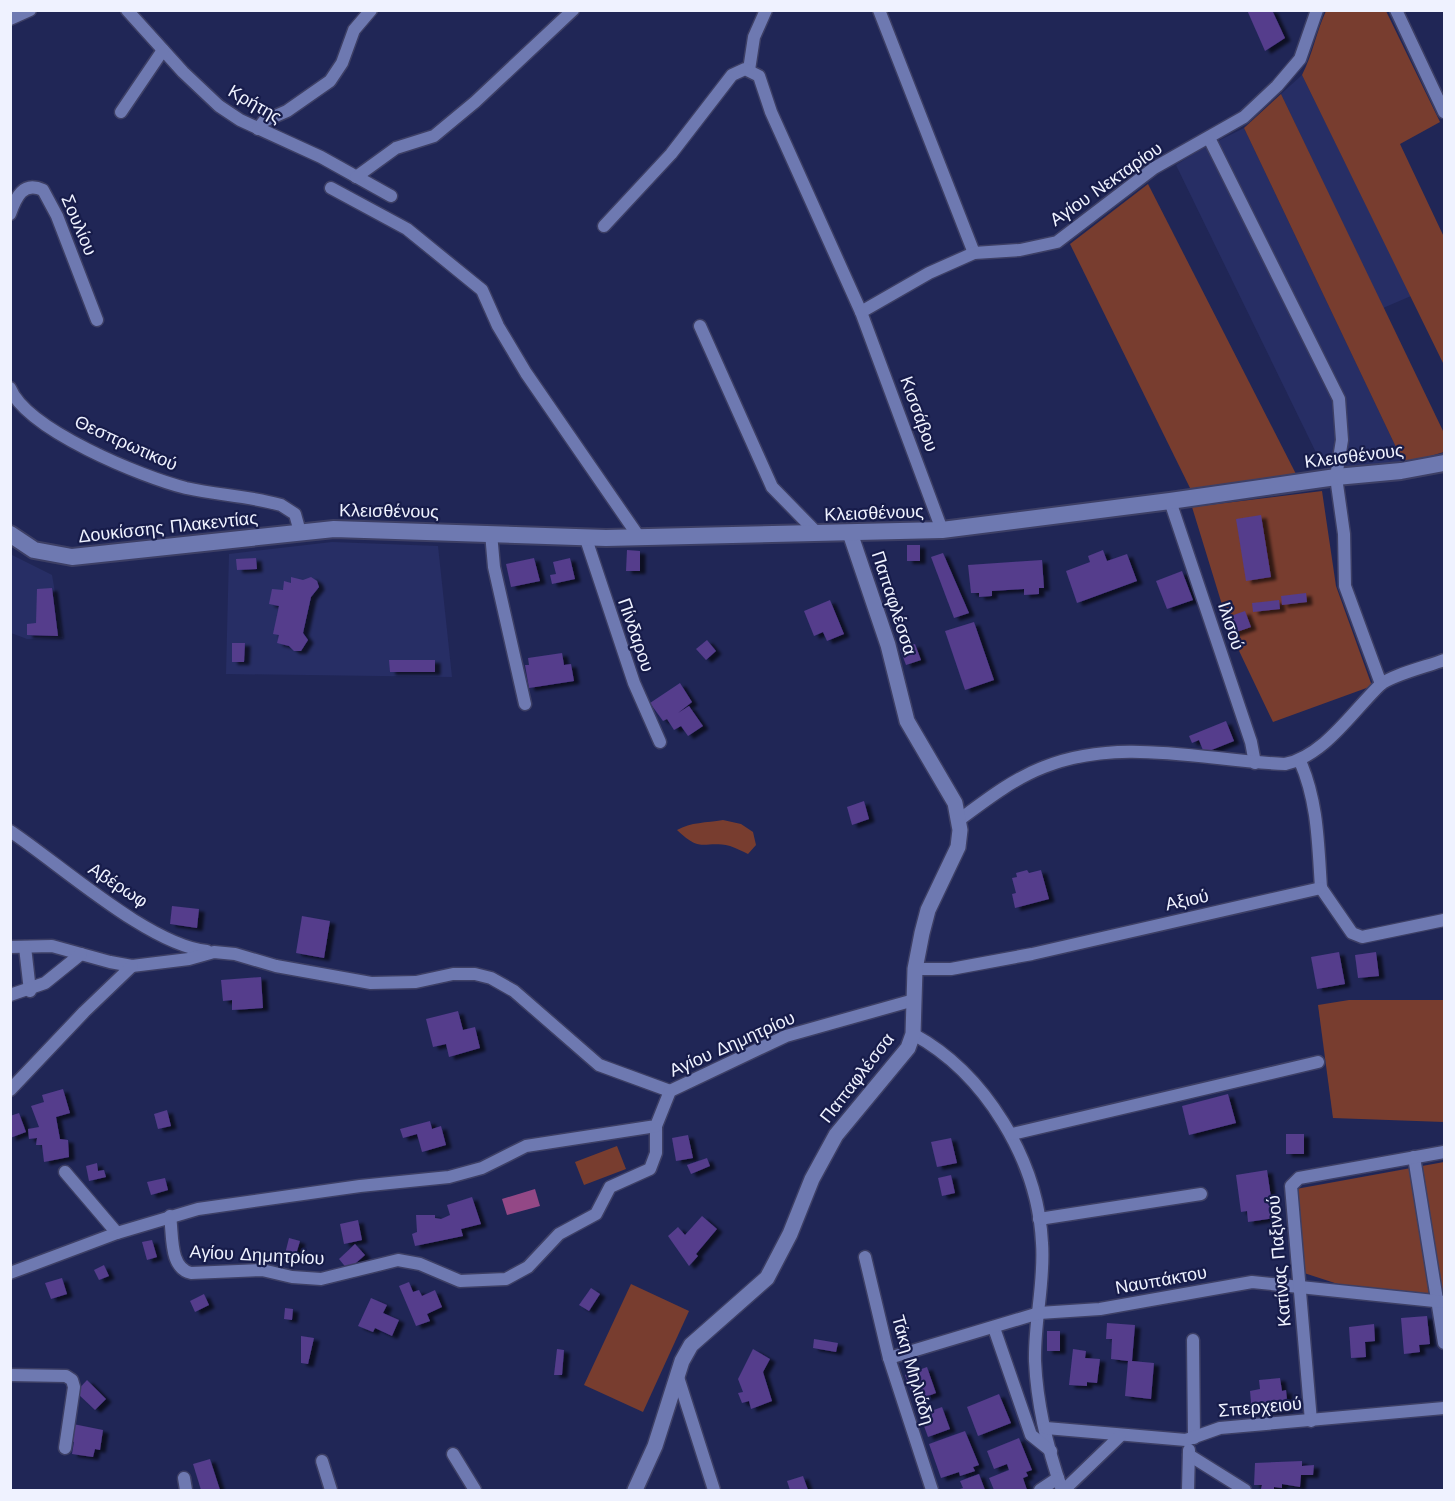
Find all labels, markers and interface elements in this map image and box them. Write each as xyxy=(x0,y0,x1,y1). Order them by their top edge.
street label: Κρήτης xyxy=(225,80,286,127)
street label: Αγίου Νεκταρίου xyxy=(1046,137,1166,230)
street label: Σουλίου xyxy=(57,191,102,258)
street label: Κισσάβου xyxy=(896,373,943,454)
street label: Θεσπρωτικού xyxy=(72,411,181,475)
street label: Κλεισθένους xyxy=(1303,439,1405,472)
street label: Κλεισθένους xyxy=(339,499,439,522)
street label: Κλεισθένους xyxy=(824,500,924,525)
street label: Δουκίσσης Πλακεντίας xyxy=(77,507,259,546)
street label: Παπαφλέσσα xyxy=(868,548,921,657)
street label: Πίνδαρου xyxy=(614,595,659,674)
street label: Ιλισού xyxy=(1214,599,1249,652)
street label: Αβέρωφ xyxy=(85,858,152,911)
street label: Αξιού xyxy=(1163,885,1211,914)
street label: Αγίου Δημητρίου xyxy=(666,1006,798,1081)
street label: Παπαφλέσσα xyxy=(815,1029,898,1127)
street label: Κατίνας Παξινού xyxy=(1262,1194,1295,1328)
street label: Αγίου Δημητρίου xyxy=(189,1240,325,1269)
street label: Ναυπάκτου xyxy=(1113,1261,1208,1298)
street label: Τάκη Μηλιάδη xyxy=(888,1313,939,1427)
street label: Σπερχειού xyxy=(1217,1392,1303,1421)

